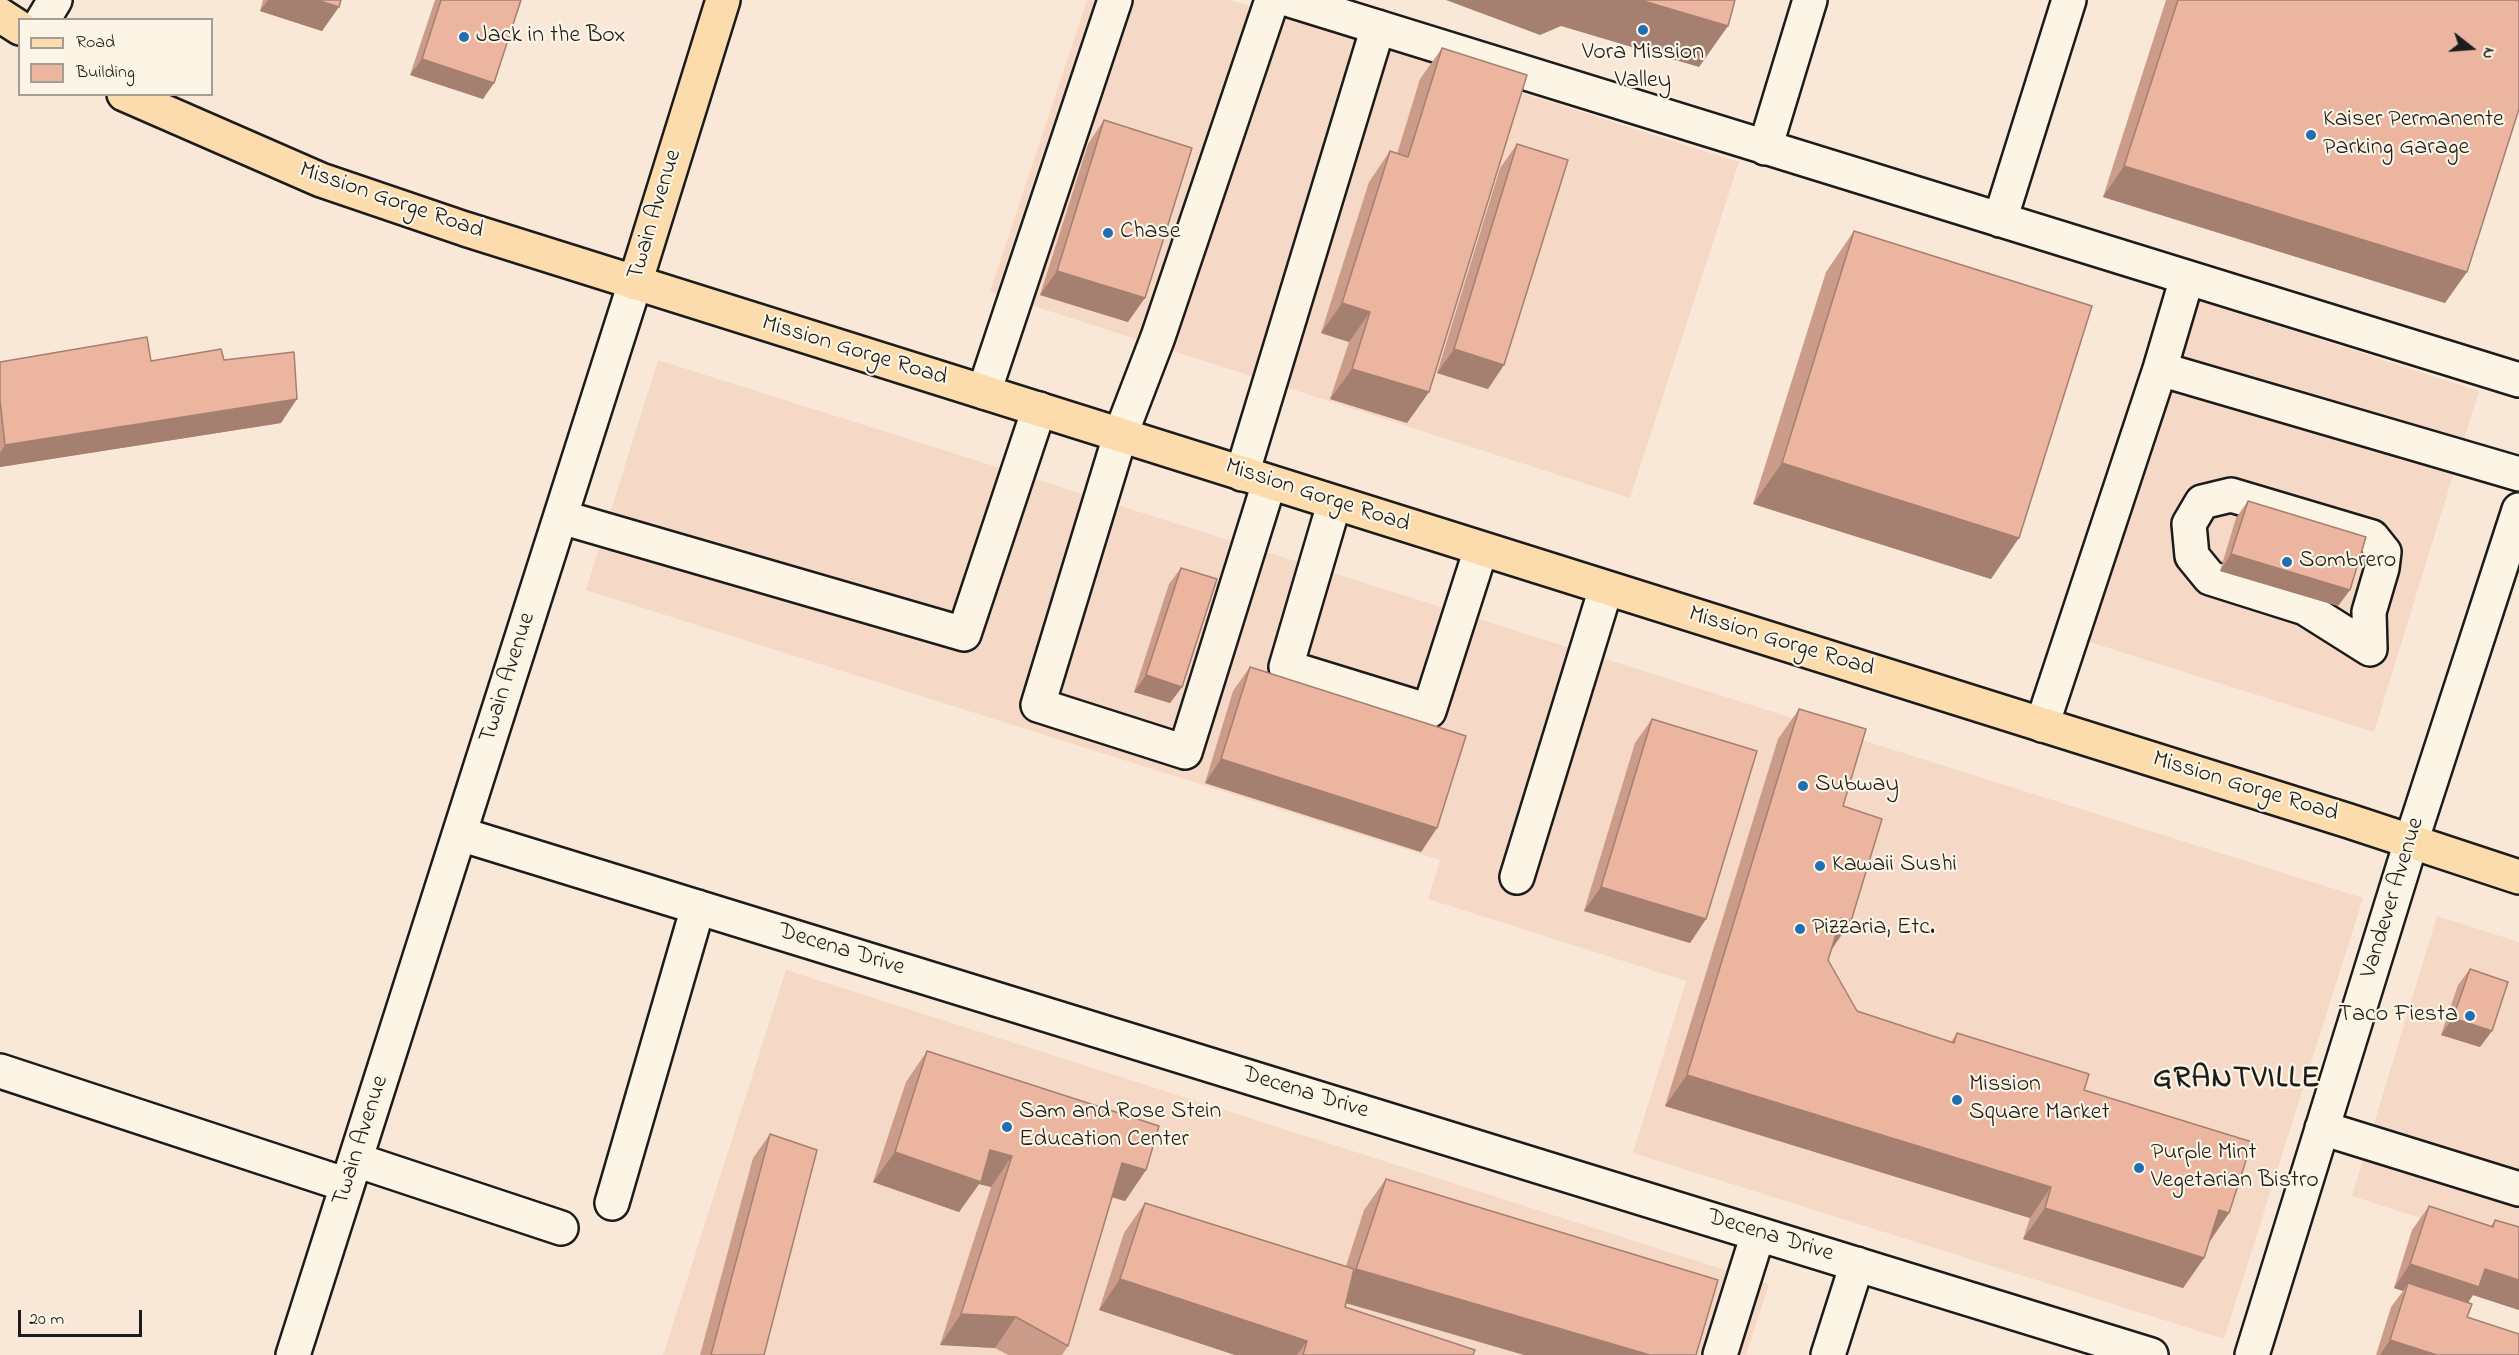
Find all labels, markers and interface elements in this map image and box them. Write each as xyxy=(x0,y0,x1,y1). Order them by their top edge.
legend xyxy=(18,18,213,96)
north arrow xyxy=(2441,18,2501,78)
place label: Jack in the Box xyxy=(476,23,626,51)
marker: Vora Mission Valley xyxy=(1636,23,1650,37)
text: Road xyxy=(76,30,115,56)
marker: Jack in the Box xyxy=(457,30,471,44)
place label: Vora Mission Valley xyxy=(1582,40,1704,96)
text: N xyxy=(2475,45,2501,62)
text: Building xyxy=(76,60,135,86)
place label: Kaiser Permanente Parking Garage xyxy=(2323,107,2504,163)
marker: Kaiser Permanente Parking Garage xyxy=(2304,128,2318,142)
street label: Twain Avenue xyxy=(623,146,689,284)
street label: Mission Gorge Road xyxy=(295,157,487,247)
place label: Chase xyxy=(1120,219,1181,247)
marker: Chase xyxy=(1101,226,1115,240)
street label: Mission Gorge Road xyxy=(758,310,950,394)
street label: Mission Gorge Road xyxy=(1221,454,1413,540)
place label: Sombrero xyxy=(2299,548,2396,576)
marker: Sombrero xyxy=(2280,555,2294,569)
street label: Mission Gorge Road xyxy=(1685,601,1877,685)
street label: Twain Avenue xyxy=(474,609,544,747)
street label: Mission Gorge Road xyxy=(2149,746,2341,830)
place label: Subway xyxy=(1815,772,1899,800)
marker: Subway xyxy=(1796,779,1810,793)
street label: Vandever Avenue xyxy=(2356,814,2432,982)
place label: Kawaii Sushi xyxy=(1832,852,1957,880)
marker: Kawaii Sushi xyxy=(1813,859,1827,873)
place label: Pizzaria, Etc. xyxy=(1812,915,1935,943)
street label: Decena Drive xyxy=(774,918,908,984)
marker: Pizzaria, Etc. xyxy=(1793,922,1807,936)
place label: Taco Fiesta xyxy=(2338,1002,2458,1030)
marker: Taco Fiesta xyxy=(2463,1009,2477,1023)
street label: Decena Drive xyxy=(1238,1061,1372,1127)
district label: GRANTVILLE xyxy=(2153,1063,2321,1099)
street label: Twain Avenue xyxy=(327,1072,397,1210)
place label: Mission Square Market xyxy=(1969,1072,2109,1128)
marker: Mission Square Market xyxy=(1950,1093,1964,1107)
place label: Sam and Rose Stein Education Center xyxy=(1019,1099,1221,1155)
marker: Sam and Rose Stein Education Center xyxy=(1000,1120,1014,1134)
place label: Purple Mint Vegetarian Bistro xyxy=(2151,1140,2319,1196)
marker: Purple Mint Vegetarian Bistro xyxy=(2132,1161,2146,1175)
street label: Decena Drive xyxy=(1703,1204,1837,1270)
scale bar xyxy=(21,1298,146,1336)
text: 20 m xyxy=(29,1307,64,1333)

